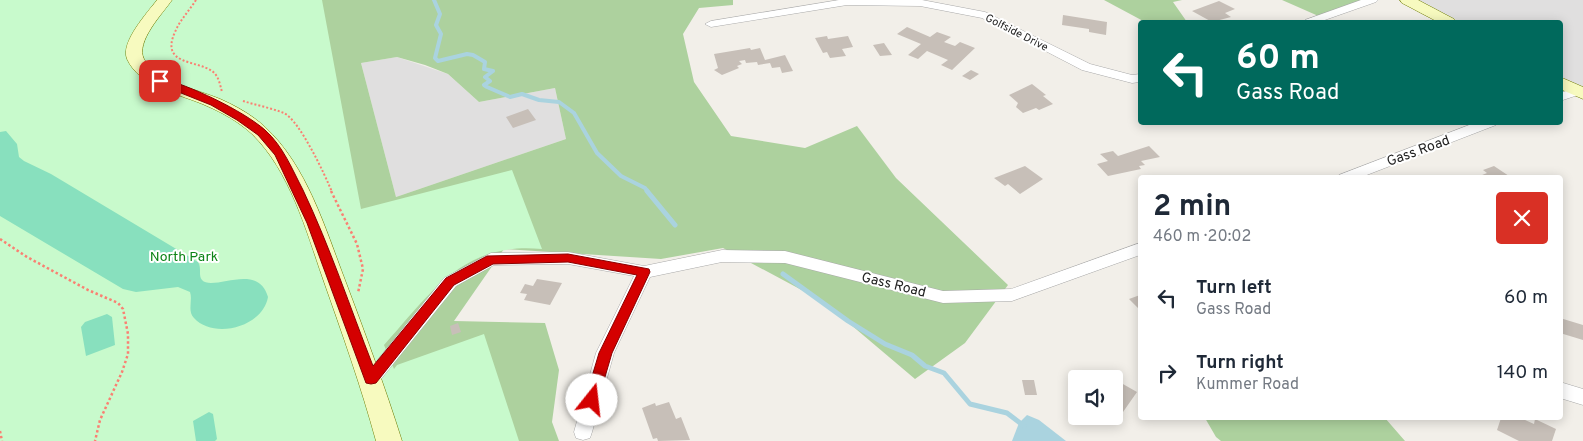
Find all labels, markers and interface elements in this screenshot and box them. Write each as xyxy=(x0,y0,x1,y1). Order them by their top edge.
street label: Golfside Drive xyxy=(983,11,1050,55)
text: 60 m xyxy=(1236,37,1320,81)
icon: left xyxy=(1153,40,1218,105)
pin xyxy=(139,60,181,102)
icon: arrive xyxy=(146,67,174,95)
text: Gass Road xyxy=(1236,80,1339,107)
street label: Gass Road xyxy=(1385,132,1452,171)
text: 2 min xyxy=(1153,189,1231,226)
button: close xyxy=(1496,192,1548,244)
text: 460 m · 20:02 xyxy=(1153,227,1251,247)
park label: North Park xyxy=(150,249,218,266)
street label: Gass Road xyxy=(860,269,928,302)
text: Turn left xyxy=(1196,276,1272,300)
icon: left xyxy=(1153,284,1181,312)
text: 60 m xyxy=(1504,286,1548,310)
text: Gass Road xyxy=(1196,300,1271,320)
text: Turn right xyxy=(1196,351,1284,375)
icon: right xyxy=(1153,359,1181,387)
text: 140 m xyxy=(1497,361,1548,385)
map controls xyxy=(1068,370,1123,425)
button: sound xyxy=(1068,370,1123,425)
position arrow xyxy=(565,373,617,425)
text: Kummer Road xyxy=(1196,375,1299,395)

